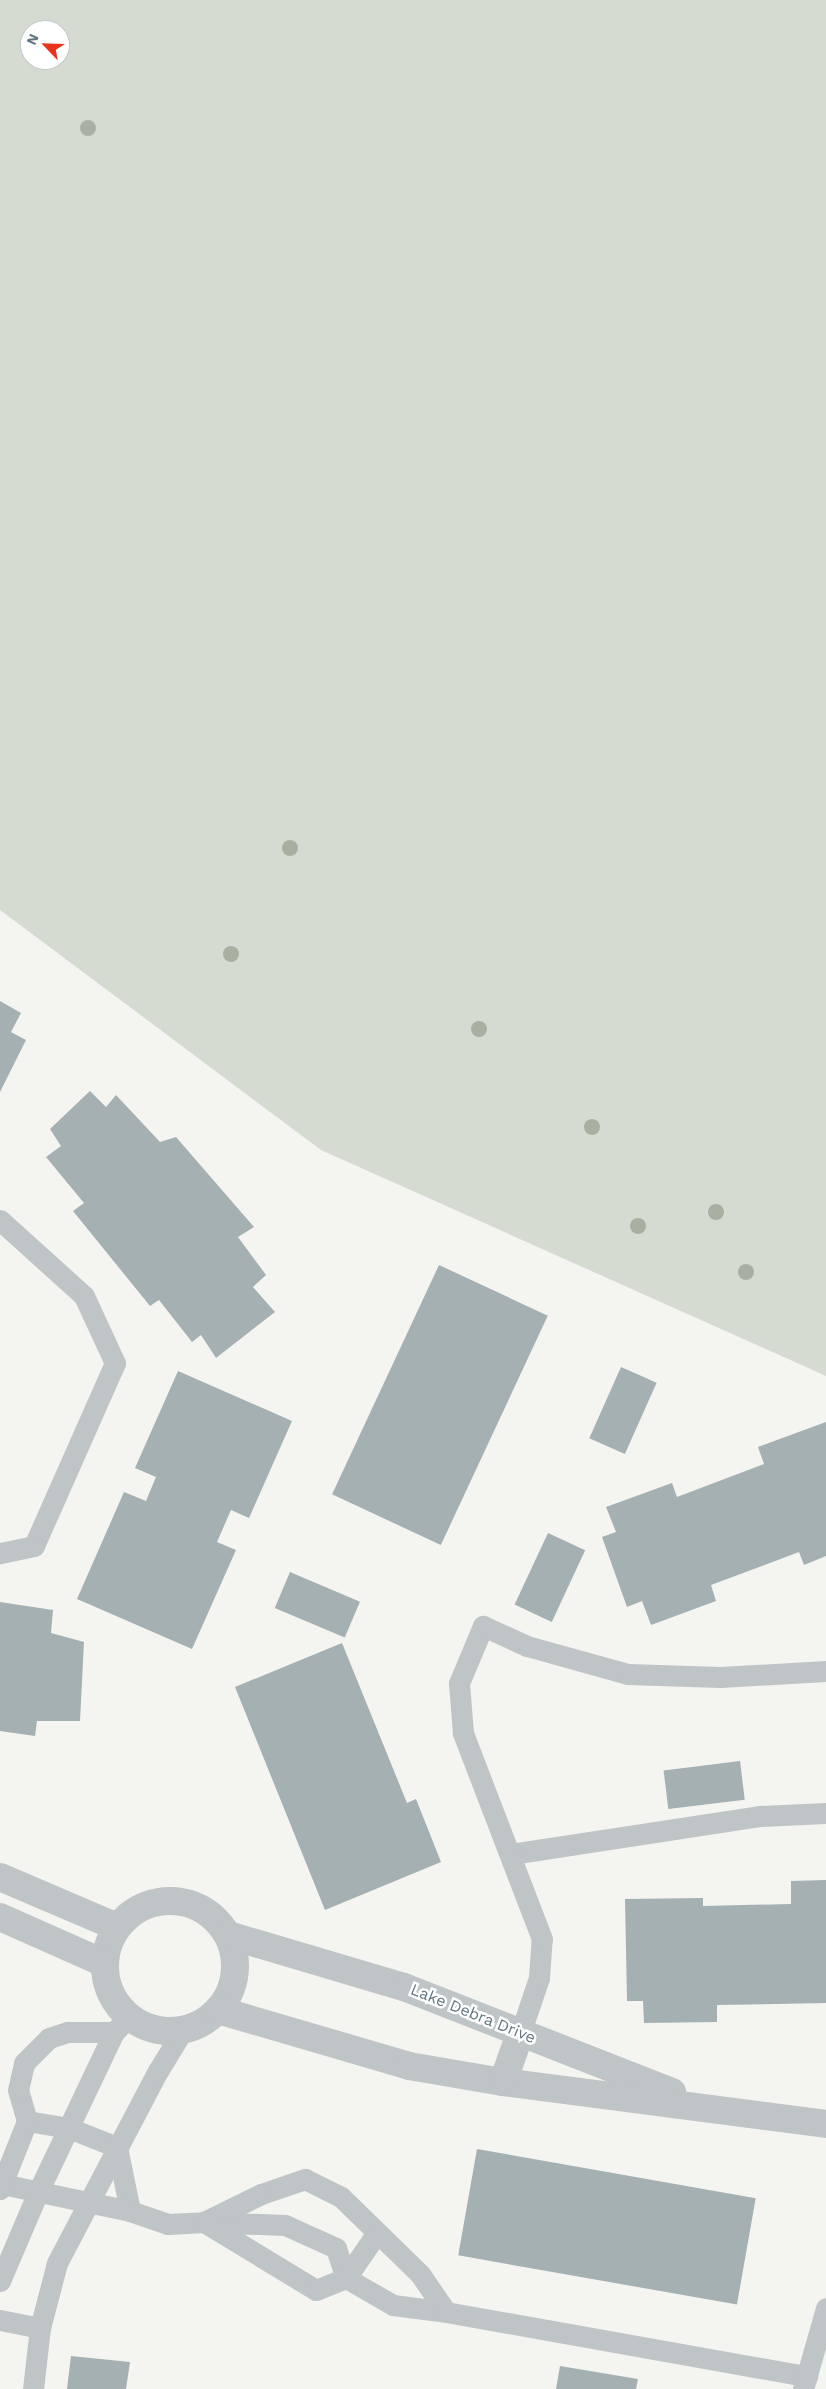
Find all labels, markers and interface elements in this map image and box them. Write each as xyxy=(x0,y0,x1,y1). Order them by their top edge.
north arrow xyxy=(20,20,70,70)
text: N xyxy=(23,31,42,47)
street label: Lake Debra Drive xyxy=(408,1980,538,2048)

